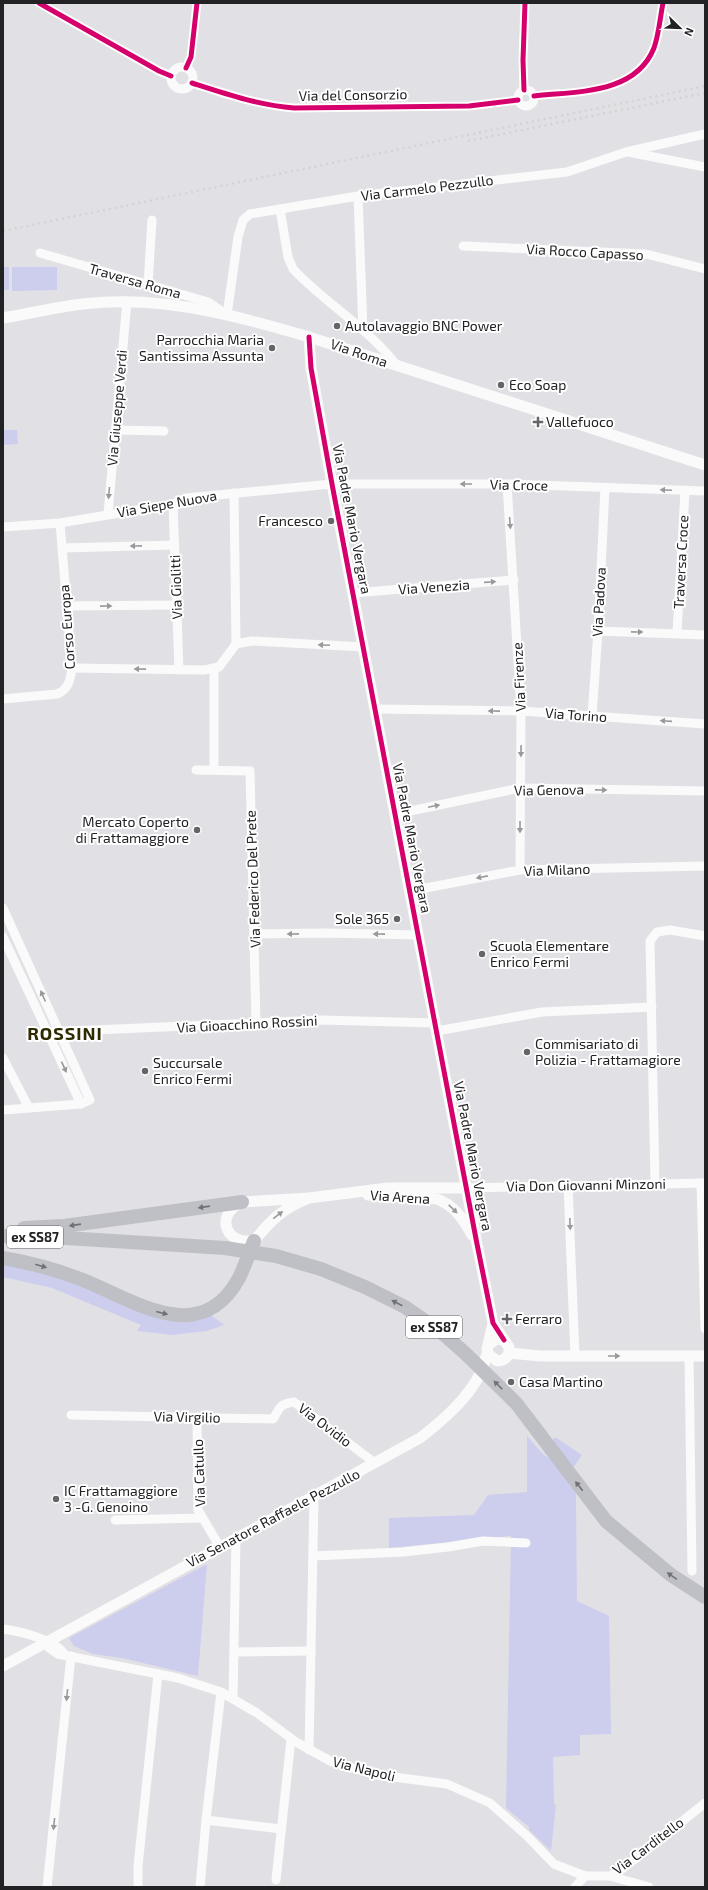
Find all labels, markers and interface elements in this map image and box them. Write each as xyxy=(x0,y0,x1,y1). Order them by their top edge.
north arrow xyxy=(660,8,700,48)
text: N xyxy=(682,26,697,38)
street label: Via del Consorzio xyxy=(299,85,407,104)
street label: Via Carmelo Pezzullo xyxy=(360,171,494,204)
street label: Via Rocco Capasso xyxy=(526,240,644,263)
street label: Traversa Roma xyxy=(87,259,183,302)
place label: Autolavaggio BNC Power xyxy=(345,317,503,334)
marker: Autolavaggio BNC Power xyxy=(332,321,342,331)
place label: Parrocchia Maria Santissima Assunta xyxy=(139,331,264,364)
street label: Via Roma xyxy=(328,335,390,370)
marker: Parrocchia Maria Santissima Assunta xyxy=(267,343,277,353)
street label: Via Giuseppe Verdi xyxy=(103,349,130,467)
place label: Eco Soap xyxy=(509,376,566,393)
marker: Eco Soap xyxy=(496,380,506,390)
place label: Vallefuoco xyxy=(546,413,614,430)
marker: Vallefuoco xyxy=(533,417,543,427)
street label: Via Padre Mario Vergara xyxy=(330,442,375,595)
street label: Via Croce xyxy=(490,475,548,494)
one-way arrow xyxy=(459,481,472,487)
street label: Via Siepe Nuova xyxy=(116,486,218,521)
one-way arrow xyxy=(106,487,113,499)
one-way arrow xyxy=(659,487,672,493)
place label: Francesco xyxy=(258,512,323,529)
street label: Traversa Croce xyxy=(670,515,691,609)
marker: Francesco xyxy=(326,516,336,526)
one-way arrow xyxy=(507,517,514,529)
one-way arrow xyxy=(129,543,142,549)
street label: Via Giolitti xyxy=(166,554,185,620)
street label: Via Padova xyxy=(588,567,609,637)
street label: Via Venezia xyxy=(397,576,470,597)
one-way arrow xyxy=(484,579,496,586)
street label: Corso Europa xyxy=(55,584,78,670)
one-way arrow xyxy=(100,603,113,609)
one-way arrow xyxy=(631,629,644,635)
one-way arrow xyxy=(318,641,330,648)
street label: Via Firenze xyxy=(508,642,529,712)
one-way arrow xyxy=(133,666,146,672)
street label: Via Torino xyxy=(544,704,608,725)
one-way arrow xyxy=(487,708,500,714)
one-way arrow xyxy=(659,718,672,724)
one-way arrow xyxy=(517,745,524,757)
street label: Via Padre Mario Vergara xyxy=(390,761,435,914)
street label: Via Genova xyxy=(514,780,584,799)
one-way arrow xyxy=(595,786,607,793)
one-way arrow xyxy=(428,803,440,809)
street label: Via Federico Del Prete xyxy=(242,810,263,948)
place label: Mercato Coperto di Frattamaggiore xyxy=(75,813,189,846)
one-way arrow xyxy=(517,821,523,834)
marker: Mercato Coperto di Frattamaggiore xyxy=(192,825,202,835)
street label: Via Milano xyxy=(523,860,591,879)
one-way arrow xyxy=(476,875,488,881)
place label: Sole 365 xyxy=(335,910,389,927)
marker: Sole 365 xyxy=(392,914,402,924)
one-way arrow xyxy=(287,930,299,937)
one-way arrow xyxy=(372,931,385,937)
place label: Scuola Elementare Enrico Fermi xyxy=(490,937,609,970)
marker: Scuola Elementare Enrico Fermi xyxy=(477,949,487,959)
one-way arrow xyxy=(40,990,46,1001)
street label: Via Gioacchino Rossini xyxy=(176,1011,318,1036)
district label: ROSSINI xyxy=(27,1022,103,1044)
place label: Commisariato di Polizia - Frattamagiore xyxy=(535,1035,681,1068)
marker: Commisariato di Polizia - Frattamagiore xyxy=(522,1047,532,1057)
place label: Succursale Enrico Fermi xyxy=(153,1054,232,1087)
one-way arrow xyxy=(61,1062,67,1073)
marker: Succursale Enrico Fermi xyxy=(140,1066,150,1076)
street label: Via Padre Mario Vergara xyxy=(451,1079,496,1232)
street label: Via Don Giovanni Minzoni xyxy=(506,1175,666,1194)
street label: Via Arena xyxy=(370,1186,431,1207)
one-way arrow xyxy=(198,1204,210,1210)
one-way arrow xyxy=(448,1205,458,1214)
one-way arrow xyxy=(272,1211,283,1219)
one-way arrow xyxy=(566,1218,573,1230)
one-way arrow xyxy=(69,1221,81,1228)
road number: ex SS87 xyxy=(7,1226,63,1248)
one-way arrow xyxy=(35,1264,47,1270)
one-way arrow xyxy=(391,1300,403,1307)
one-way arrow xyxy=(156,1310,169,1316)
place label: Ferraro xyxy=(515,1310,562,1327)
marker: Ferraro xyxy=(502,1314,512,1324)
road number: ex SS87 xyxy=(406,1316,462,1338)
one-way arrow xyxy=(608,1353,621,1359)
place label: Casa Martino xyxy=(519,1373,603,1390)
marker: Casa Martino xyxy=(506,1377,516,1387)
one-way arrow xyxy=(493,1380,503,1390)
street label: Via Ovidio xyxy=(295,1399,355,1450)
street label: Via Virgilio xyxy=(153,1407,221,1426)
street label: Via Catullo xyxy=(189,1439,208,1507)
street label: Via Senatore Raffaele Pezzullo xyxy=(183,1465,362,1571)
one-way arrow xyxy=(575,1481,583,1492)
place label: IC Frattamaggiore 3 -G. Genoino xyxy=(64,1482,178,1515)
marker: IC Frattamaggiore 3 -G. Genoino xyxy=(51,1494,61,1504)
one-way arrow xyxy=(667,1572,678,1580)
one-way arrow xyxy=(64,1689,70,1701)
street label: Via Napoli xyxy=(331,1753,397,1785)
street label: Via Carditello xyxy=(609,1813,687,1878)
one-way arrow xyxy=(50,1818,57,1830)

